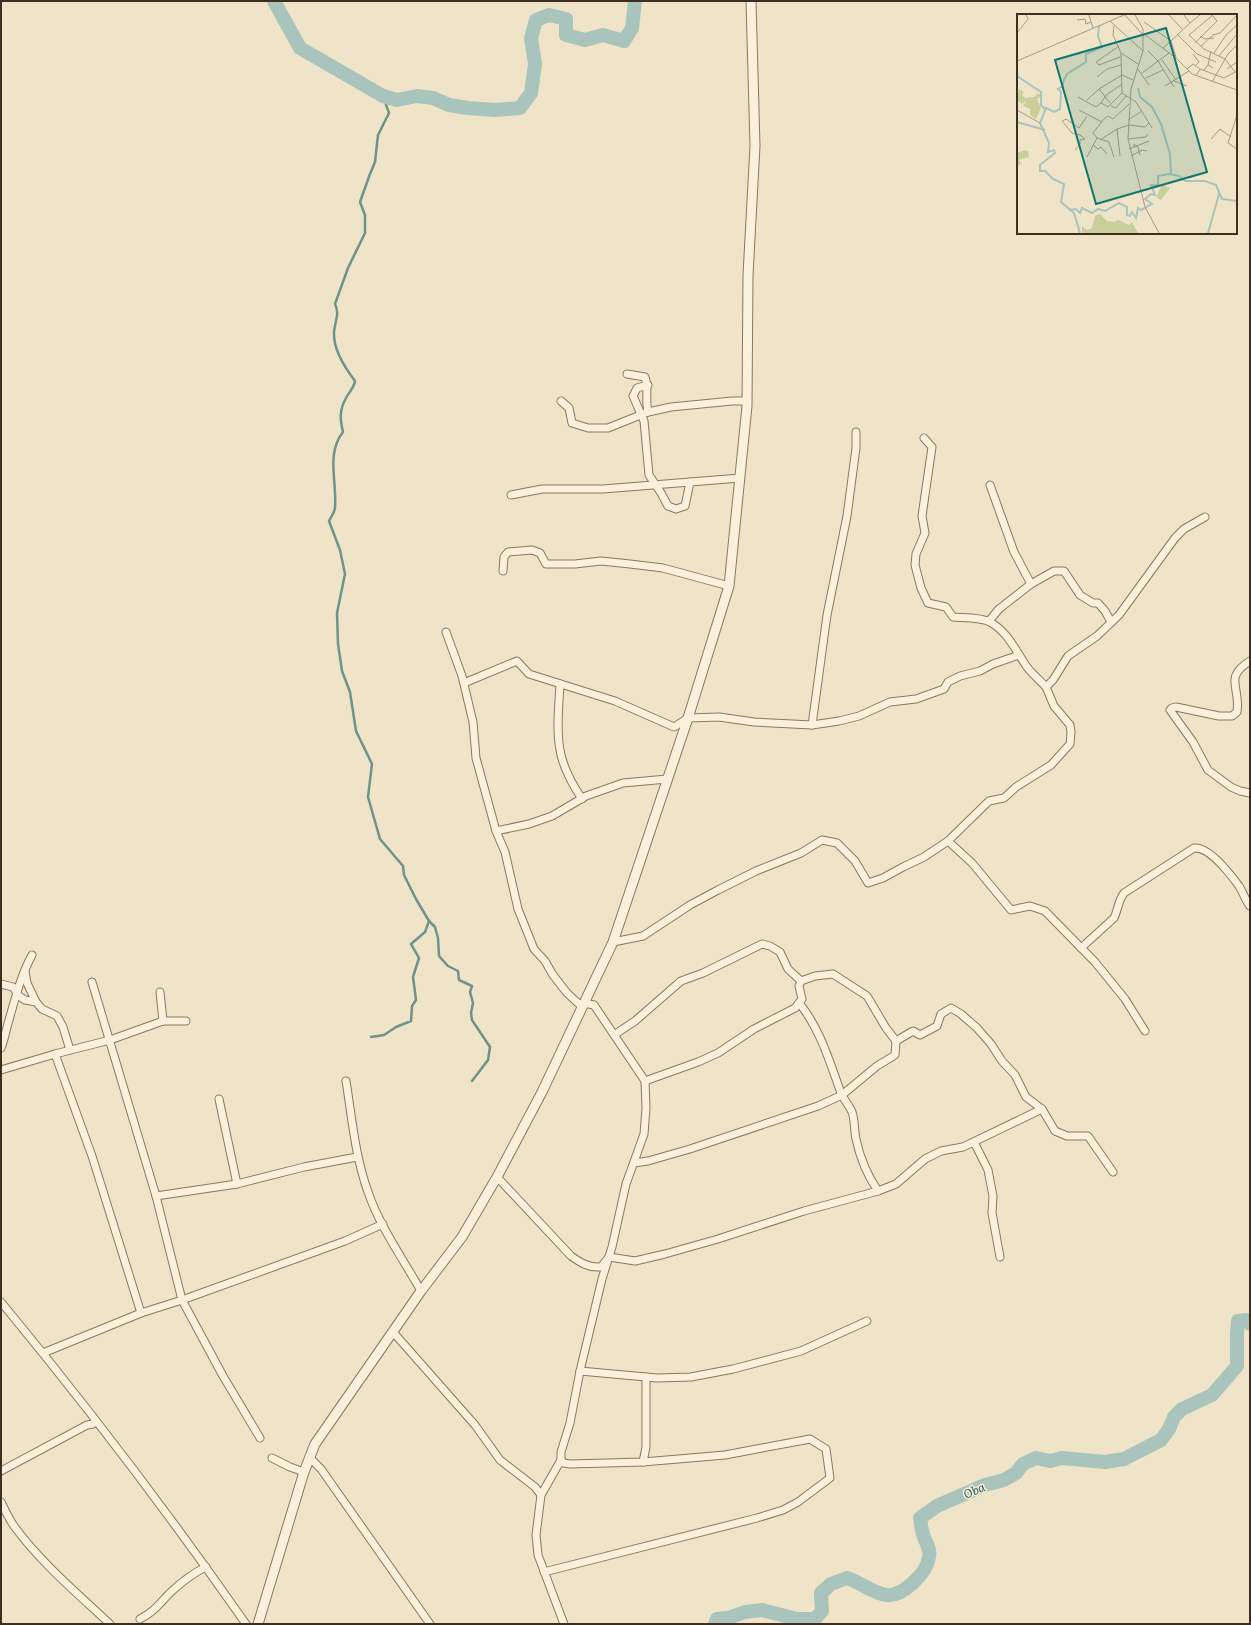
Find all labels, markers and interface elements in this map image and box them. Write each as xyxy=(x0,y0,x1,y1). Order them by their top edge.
inset map xyxy=(1017,14,1237,234)
water label: Oba xyxy=(960,1477,988,1503)

